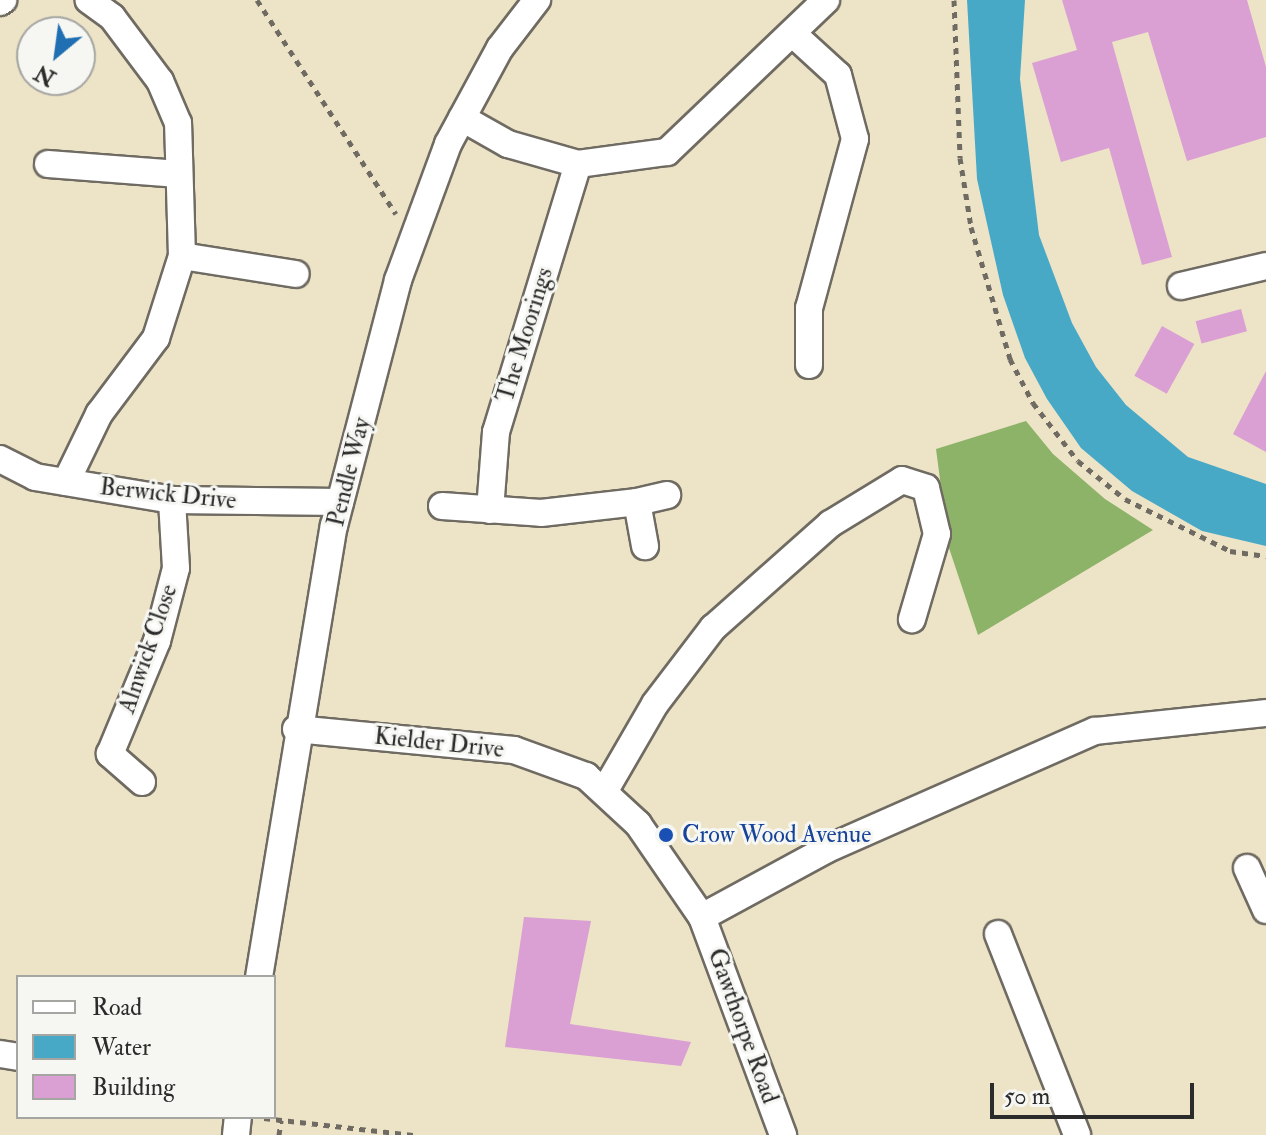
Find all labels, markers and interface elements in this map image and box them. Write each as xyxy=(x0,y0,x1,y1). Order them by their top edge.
north arrow xyxy=(16,16,96,96)
text: N xyxy=(30,58,61,92)
street label: The Moorings xyxy=(491,264,559,406)
street label: Pendle Way xyxy=(322,415,376,529)
street label: Berwick Drive xyxy=(98,473,238,515)
street label: Alnwick Close xyxy=(113,581,183,717)
street label: Kielder Drive xyxy=(373,722,505,764)
place label: Crow Wood Avenue xyxy=(682,821,871,849)
marker: Crow Wood Avenue xyxy=(657,826,675,844)
street label: Gawthorpe Road xyxy=(702,945,784,1107)
legend xyxy=(16,975,276,1119)
text: Road xyxy=(92,992,142,1023)
text: Water xyxy=(92,1032,151,1063)
scale bar xyxy=(994,1067,1198,1117)
text: Building xyxy=(92,1072,175,1103)
text: 50 m xyxy=(1004,1081,1050,1112)

